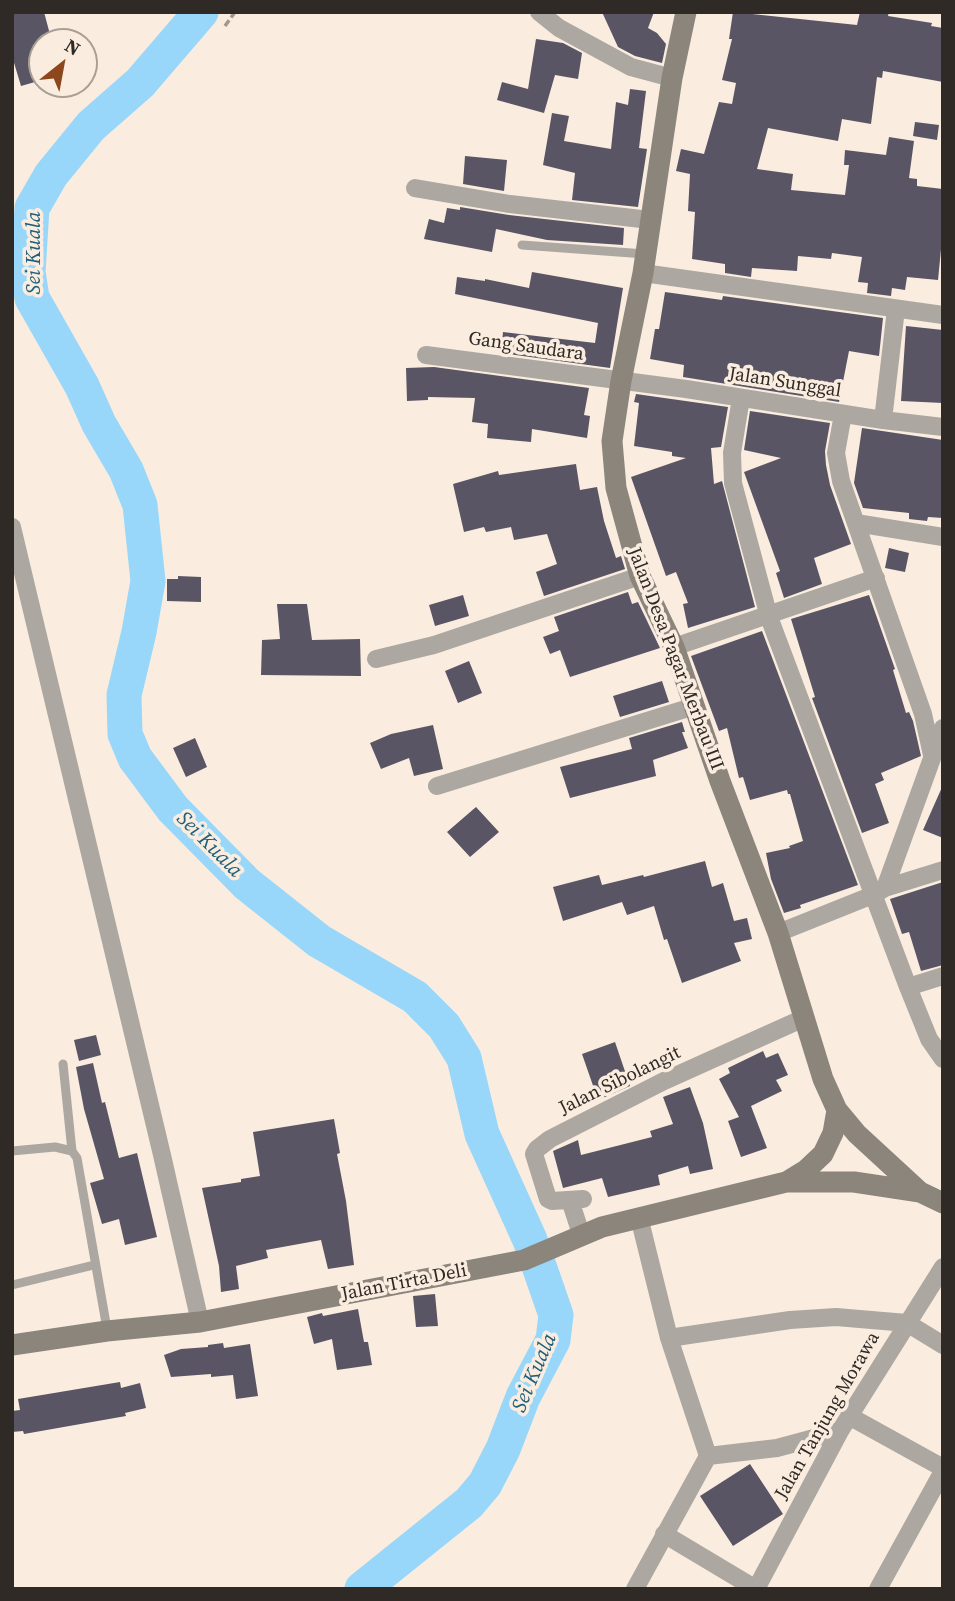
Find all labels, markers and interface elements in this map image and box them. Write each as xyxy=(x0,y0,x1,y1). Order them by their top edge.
north arrow xyxy=(28,28,98,98)
text: N xyxy=(60,32,85,61)
water label: Sei Kuala xyxy=(22,211,48,295)
street label: Gang Saudara xyxy=(467,328,585,366)
street label: Jalan Sunggal xyxy=(727,363,843,403)
street label: Jalan Desa Pagar Merbau III xyxy=(622,545,728,773)
water label: Sei Kuala xyxy=(171,807,247,883)
street label: Jalan Sibolangit xyxy=(556,1042,684,1120)
street label: Jalan Tirta Deli xyxy=(339,1260,469,1306)
street label: Jalan Tanjung Morawa xyxy=(771,1328,885,1504)
water label: Sei Kuala xyxy=(507,1330,563,1416)

